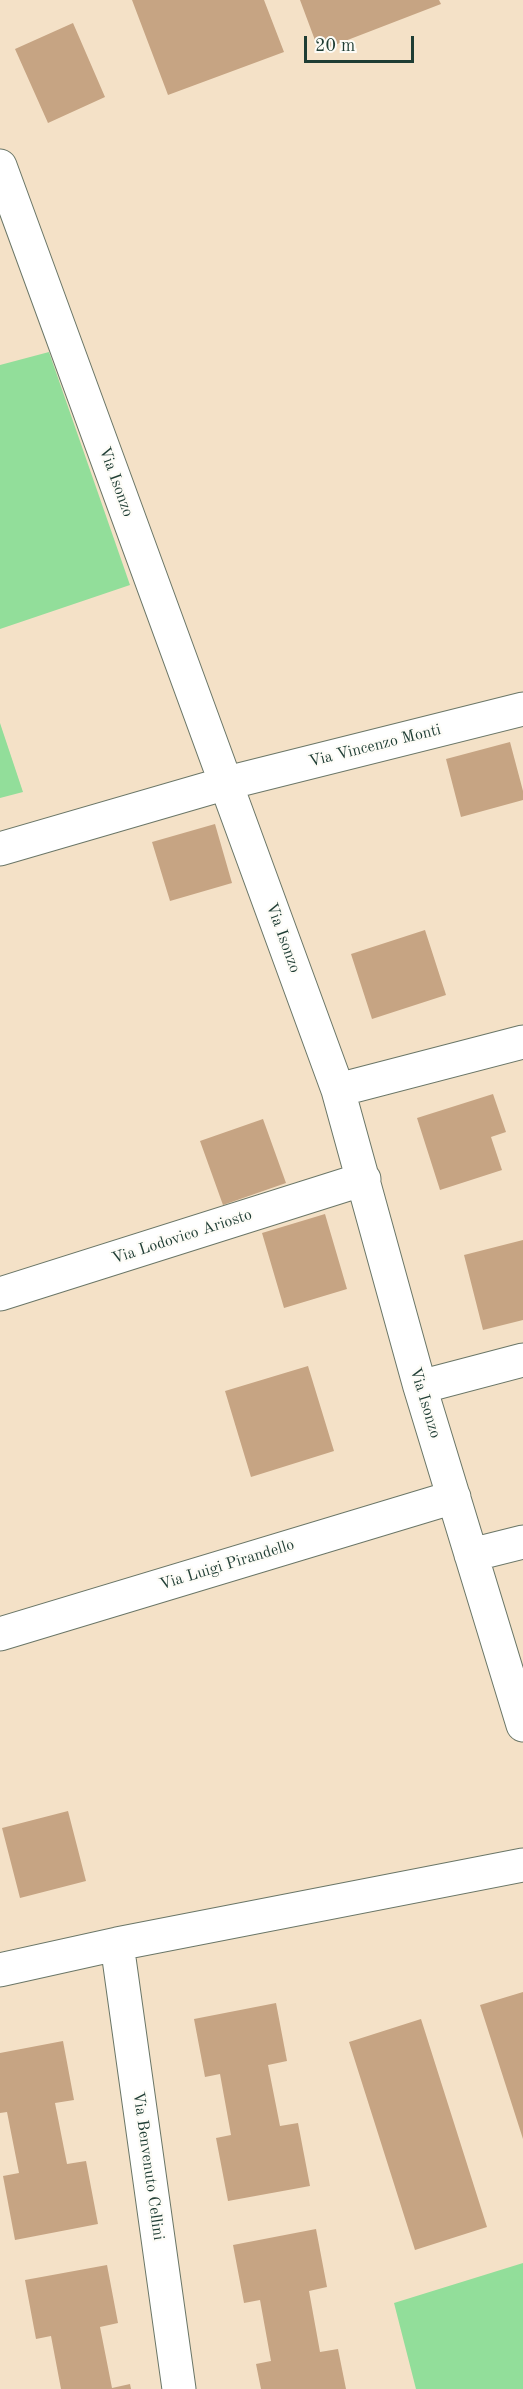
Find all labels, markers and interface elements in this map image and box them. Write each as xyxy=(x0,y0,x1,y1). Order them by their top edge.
scale bar xyxy=(307,24,416,62)
text: 20 m xyxy=(315,37,355,55)
street label: Via Isonzo xyxy=(94,444,138,520)
street label: Via Vincenzo Monti xyxy=(307,720,443,772)
street label: Via Isonzo xyxy=(261,900,305,976)
street label: Via Lodovico Ariosto xyxy=(109,1205,255,1269)
street label: Via Isonzo xyxy=(405,1365,445,1441)
street label: Via Luigi Pirandello xyxy=(157,1535,297,1595)
street label: Via Benvenuto Cellini xyxy=(128,2091,168,2241)

